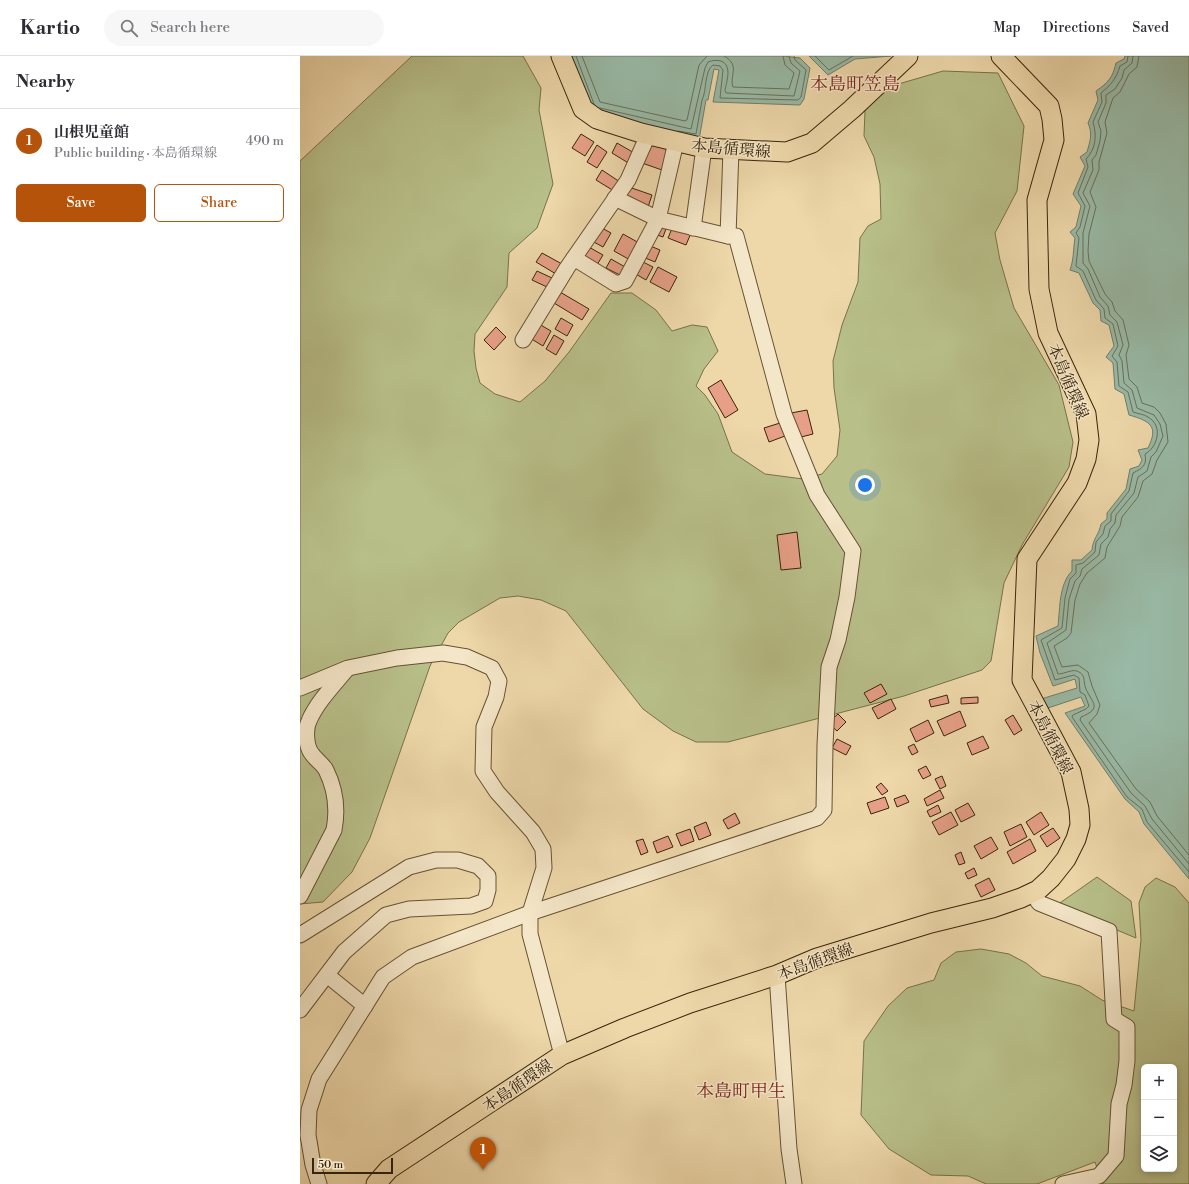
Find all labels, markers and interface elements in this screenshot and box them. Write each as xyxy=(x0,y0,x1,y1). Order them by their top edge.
search box xyxy=(104,10,384,46)
text: Kartio xyxy=(20,16,80,40)
icon: search xyxy=(118,17,140,39)
text: Search here xyxy=(150,18,230,37)
text: Map xyxy=(993,19,1021,37)
text: Directions xyxy=(1043,19,1110,37)
text: Saved xyxy=(1132,19,1169,37)
text: Nearby xyxy=(16,71,75,93)
district label: 本島町笠島 xyxy=(810,73,900,96)
text: 山根児童館 xyxy=(54,123,129,142)
text: 1 xyxy=(26,133,32,149)
text: 490 m xyxy=(246,133,284,149)
street label: 本島循環線 xyxy=(690,136,772,162)
text: Public building · 本島循環線 xyxy=(54,145,217,161)
button: Save xyxy=(16,184,146,222)
button: Share xyxy=(154,184,284,222)
street label: 本島循環線 xyxy=(1043,341,1093,422)
your location xyxy=(855,475,875,495)
street label: 本島循環線 xyxy=(1023,697,1077,778)
street label: 本島循環線 xyxy=(774,939,856,985)
street label: 本島循環線 xyxy=(479,1055,556,1116)
map controls xyxy=(1141,1064,1177,1172)
button: + xyxy=(1141,1064,1177,1100)
district label: 本島町甲生 xyxy=(696,1080,786,1103)
button: − xyxy=(1141,1100,1177,1136)
button: layers xyxy=(1141,1136,1177,1172)
pin: 1 xyxy=(470,1137,496,1170)
scale bar xyxy=(312,1156,393,1175)
text: 50 m xyxy=(318,1158,343,1172)

